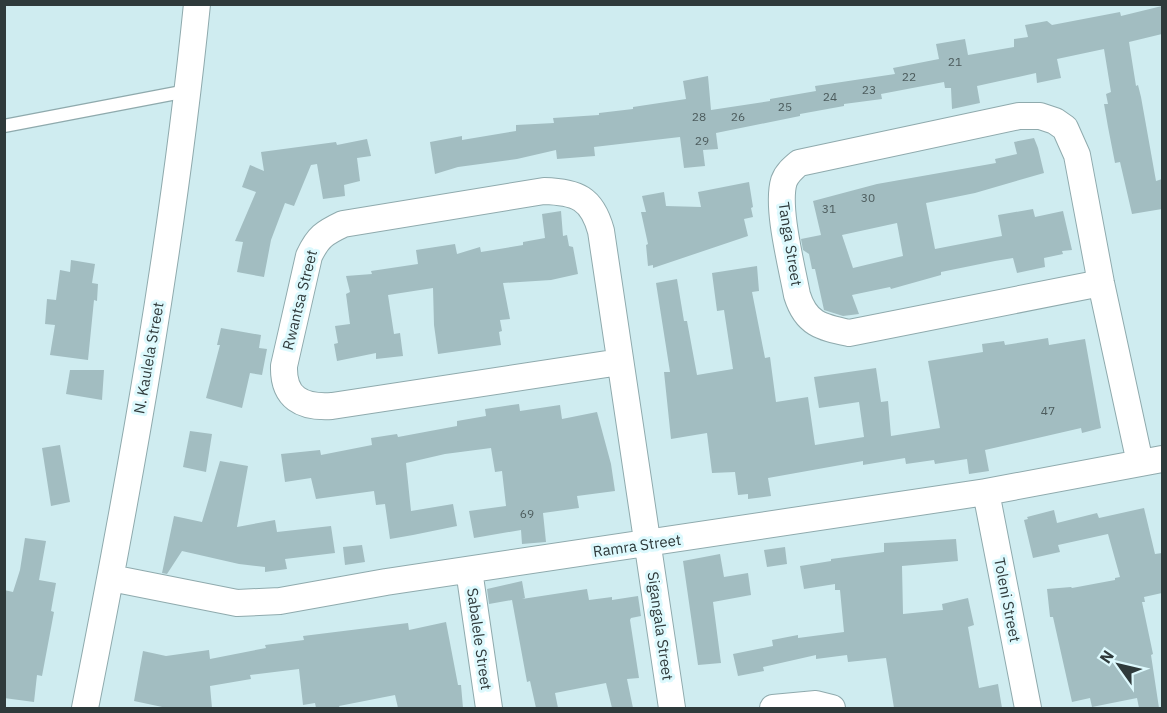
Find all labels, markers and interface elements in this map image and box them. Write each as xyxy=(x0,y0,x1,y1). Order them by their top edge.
house number: 21 xyxy=(948,54,962,69)
house number: 22 xyxy=(902,69,916,84)
house number: 23 xyxy=(862,82,876,97)
house number: 24 xyxy=(823,89,837,104)
house number: 25 xyxy=(778,99,792,114)
house number: 28 xyxy=(692,109,706,124)
house number: 26 xyxy=(731,109,745,124)
house number: 29 xyxy=(695,133,709,148)
house number: 30 xyxy=(861,190,875,205)
street label: Tanga Street xyxy=(774,201,806,287)
house number: 31 xyxy=(822,201,836,216)
street label: Rwantsa Street xyxy=(278,248,321,352)
street label: N. Kaulela Street xyxy=(129,301,168,415)
house number: 47 xyxy=(1041,403,1055,418)
house number: 69 xyxy=(520,506,534,521)
street label: Ramra Street xyxy=(592,530,682,561)
street label: Toleni Street xyxy=(990,556,1025,644)
street label: Sigangala Street xyxy=(643,570,678,681)
street label: Sabalele Street xyxy=(463,587,496,691)
north arrow xyxy=(1089,635,1149,695)
text: N xyxy=(1095,646,1118,667)

